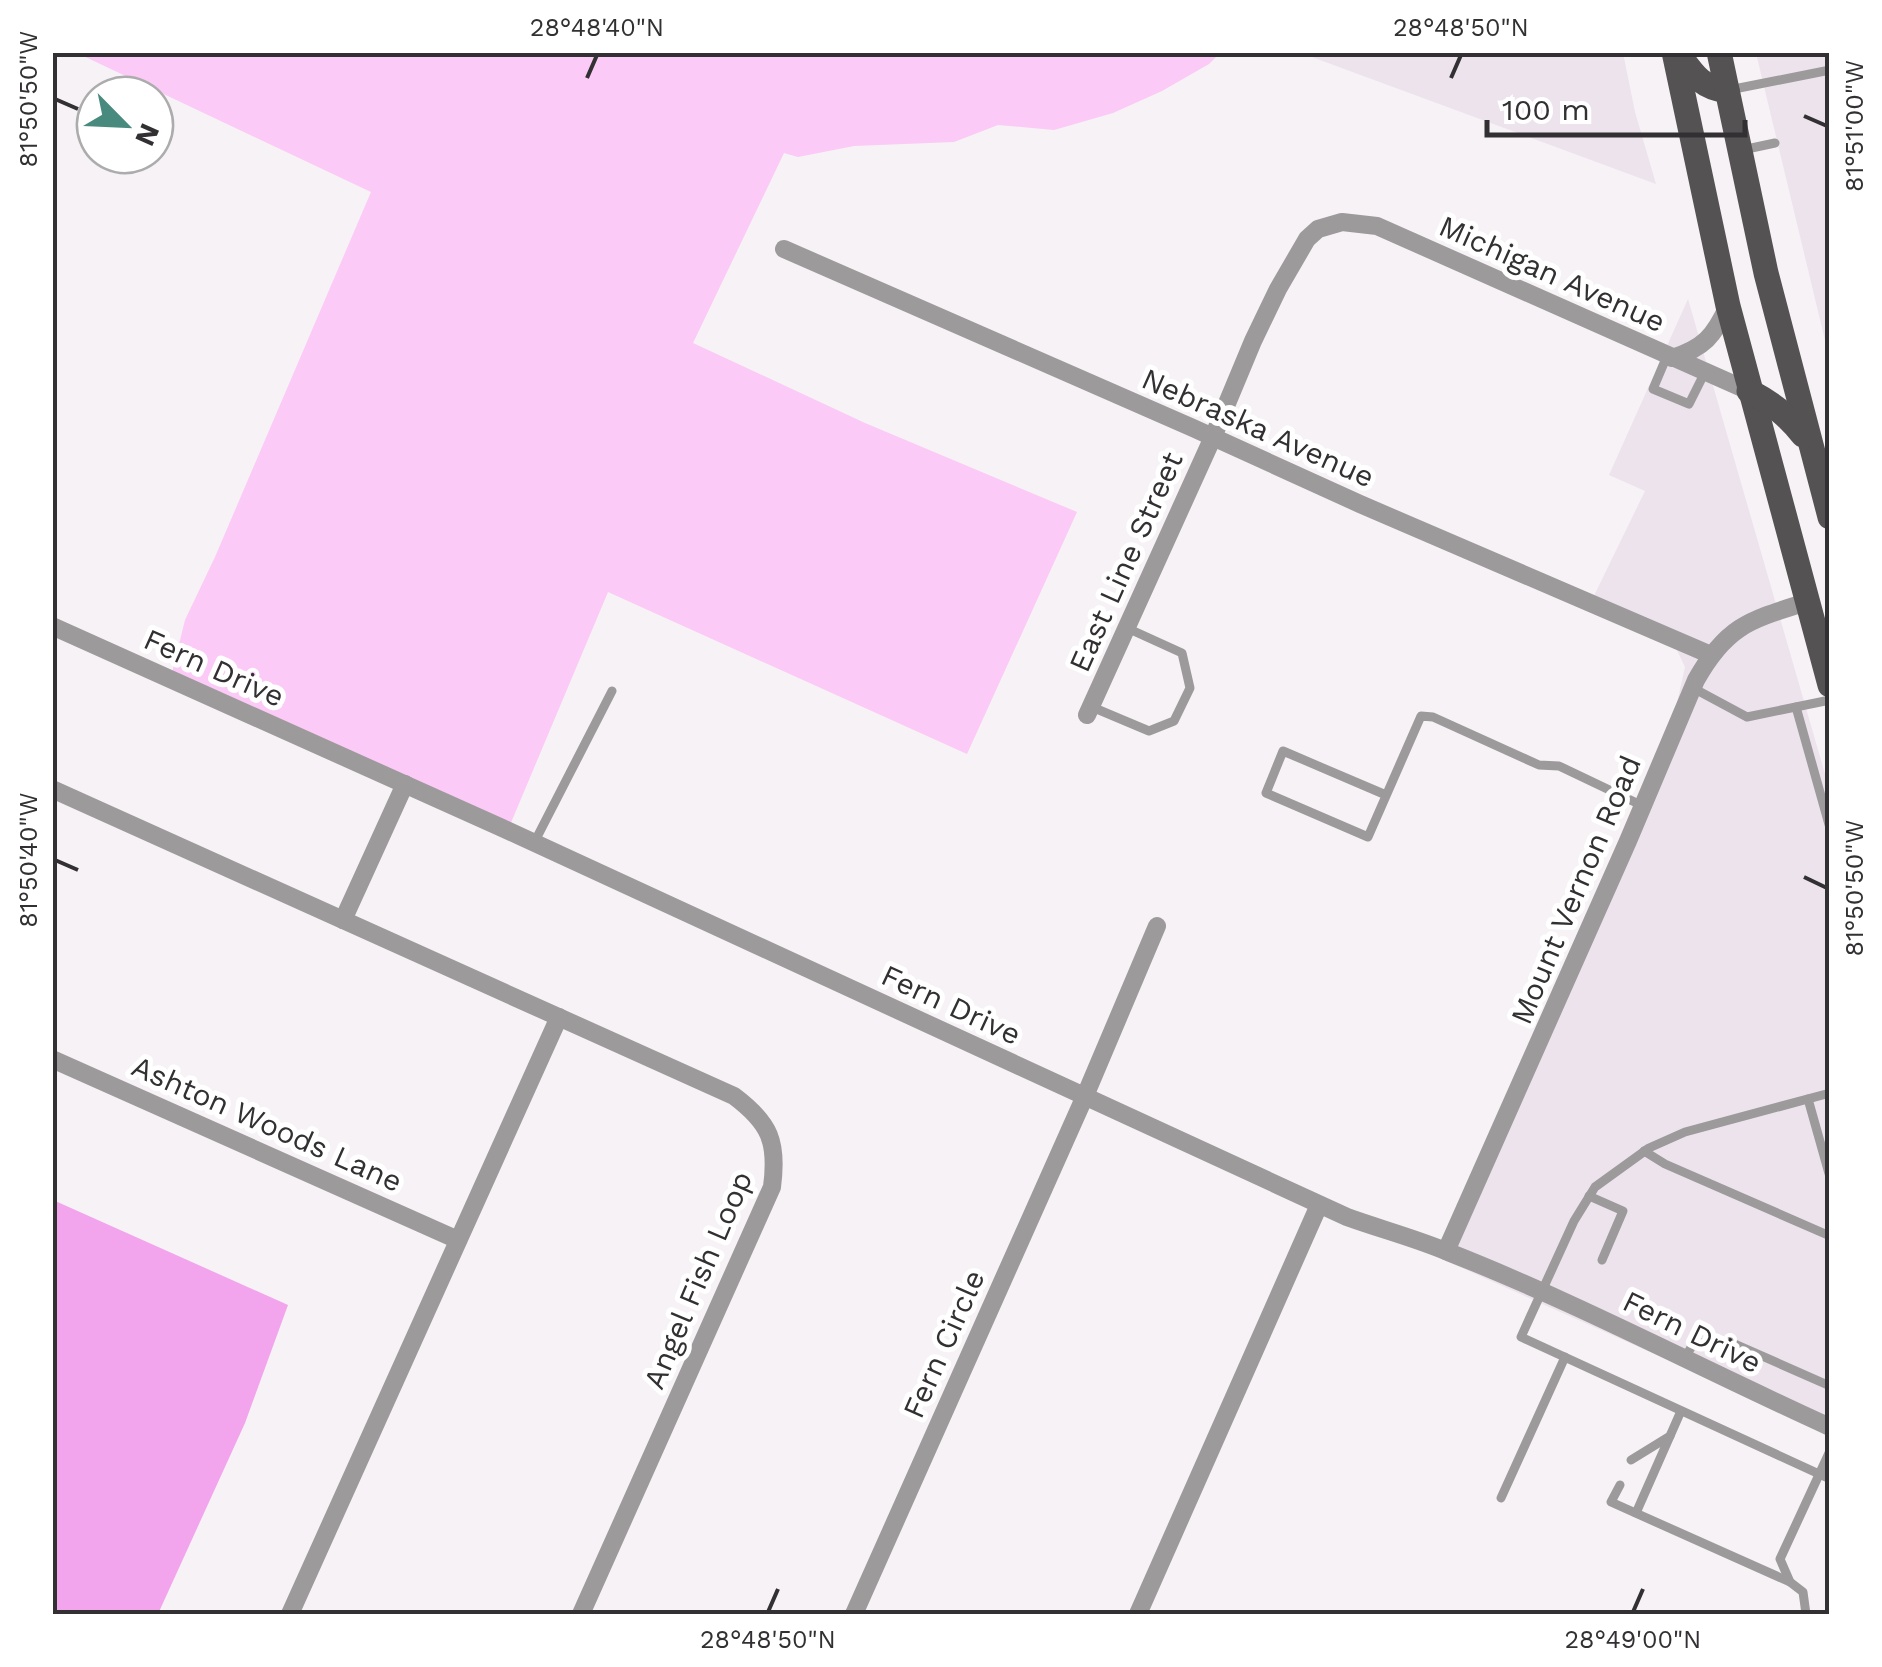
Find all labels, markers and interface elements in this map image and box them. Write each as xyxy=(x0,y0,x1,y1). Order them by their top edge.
text: 28°48'40"N xyxy=(530,13,664,42)
text: 28°48'50"N xyxy=(1393,13,1529,42)
text: 81°50'50"W xyxy=(14,31,43,167)
text: 81°51'00"W xyxy=(1840,60,1869,192)
north arrow xyxy=(75,75,175,175)
scale bar xyxy=(1487,75,1744,137)
text: 100 m xyxy=(1502,92,1590,127)
text: N xyxy=(128,119,167,151)
street label: Michigan Avenue xyxy=(1434,208,1671,339)
street label: Nebraska Avenue xyxy=(1137,361,1380,495)
street label: East Line Street xyxy=(1061,446,1190,677)
street label: Fern Drive xyxy=(139,621,290,714)
street label: Mount Vernon Road xyxy=(1503,750,1648,1029)
text: 81°50'40"W xyxy=(14,792,43,928)
text: 81°50'50"W xyxy=(1840,820,1869,956)
street label: Fern Drive xyxy=(876,957,1026,1052)
street label: Ashton Woods Lane xyxy=(127,1048,408,1199)
street label: Angel Fish Loop xyxy=(636,1166,759,1394)
street label: Fern Circle xyxy=(895,1264,992,1423)
street label: Fern Drive xyxy=(1617,1283,1767,1380)
text: 28°48'50"N xyxy=(700,1625,836,1654)
text: 28°49'00"N xyxy=(1565,1625,1701,1654)

